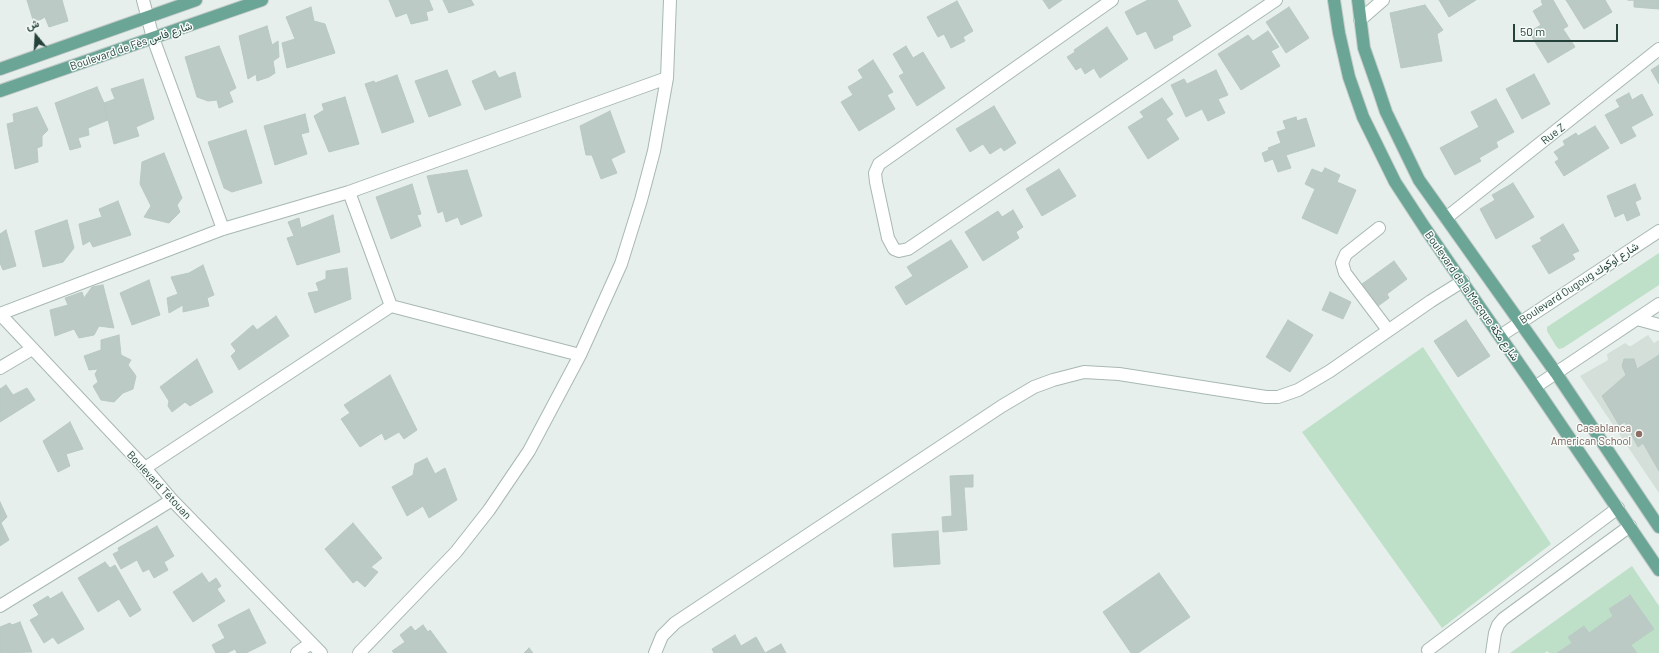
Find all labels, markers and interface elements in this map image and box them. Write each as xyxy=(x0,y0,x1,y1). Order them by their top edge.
north arrow xyxy=(16,16,56,56)
text: ش xyxy=(24,16,40,32)
scale bar xyxy=(1515,16,1620,42)
street label: Boulevard de Fès شارع فاس xyxy=(68,19,194,73)
text: 50 m xyxy=(1520,24,1545,38)
street label: Rue Z xyxy=(1538,121,1568,147)
street label: Boulevard de la Mecque شارع مكة xyxy=(1422,229,1522,363)
street label: Boulevard Ougoug شارع أوكوك xyxy=(1517,239,1641,327)
place label: Casablanca American School xyxy=(1551,421,1631,447)
marker: Casablanca American School xyxy=(1634,429,1644,439)
street label: Boulevard Tétouan xyxy=(124,448,194,522)

